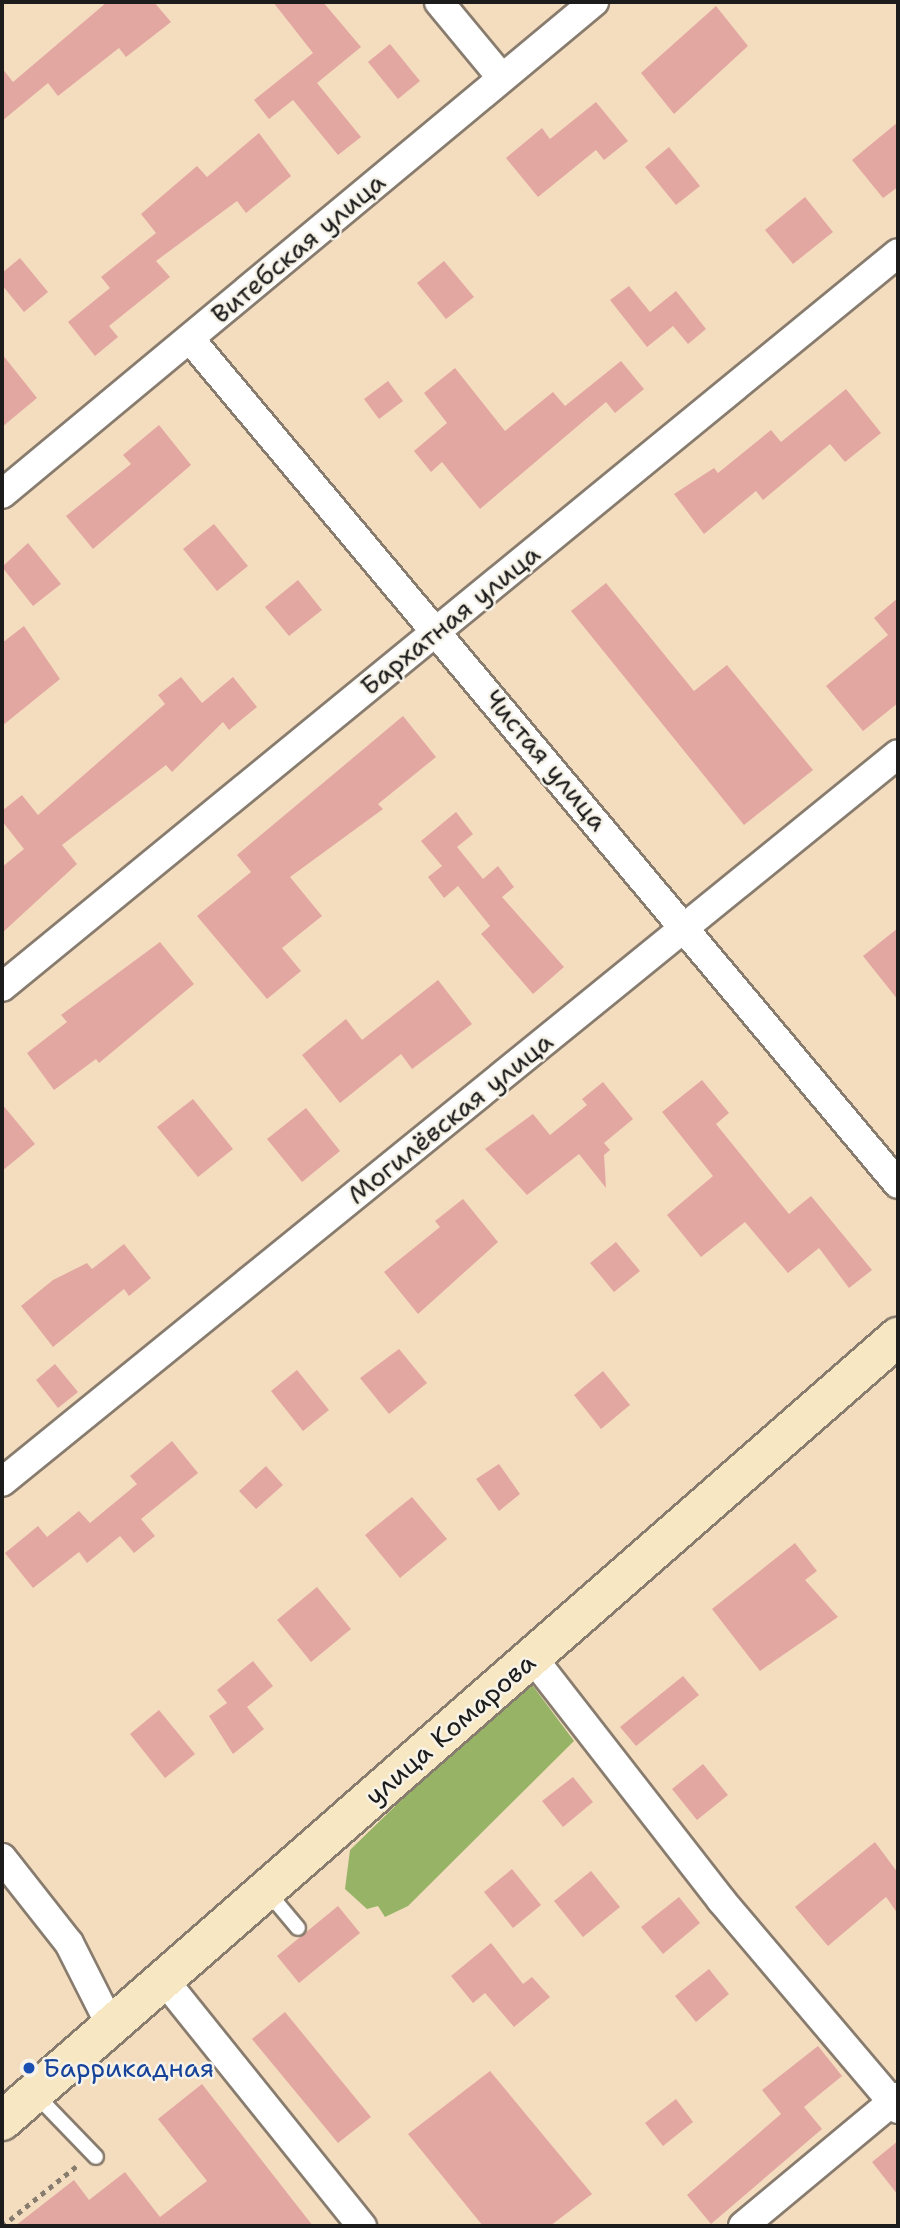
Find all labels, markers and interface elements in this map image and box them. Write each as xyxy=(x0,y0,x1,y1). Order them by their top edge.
street label: Витебская улица xyxy=(205,166,391,330)
street label: Бархатная улица xyxy=(354,538,546,702)
street label: Чистая улица xyxy=(478,683,614,837)
street label: Могилёвская улица xyxy=(341,1026,559,1210)
street label: улица Комарова xyxy=(359,1647,541,1811)
place label: Баррикадная xyxy=(43,2052,214,2084)
marker: Баррикадная xyxy=(21,2060,37,2076)

